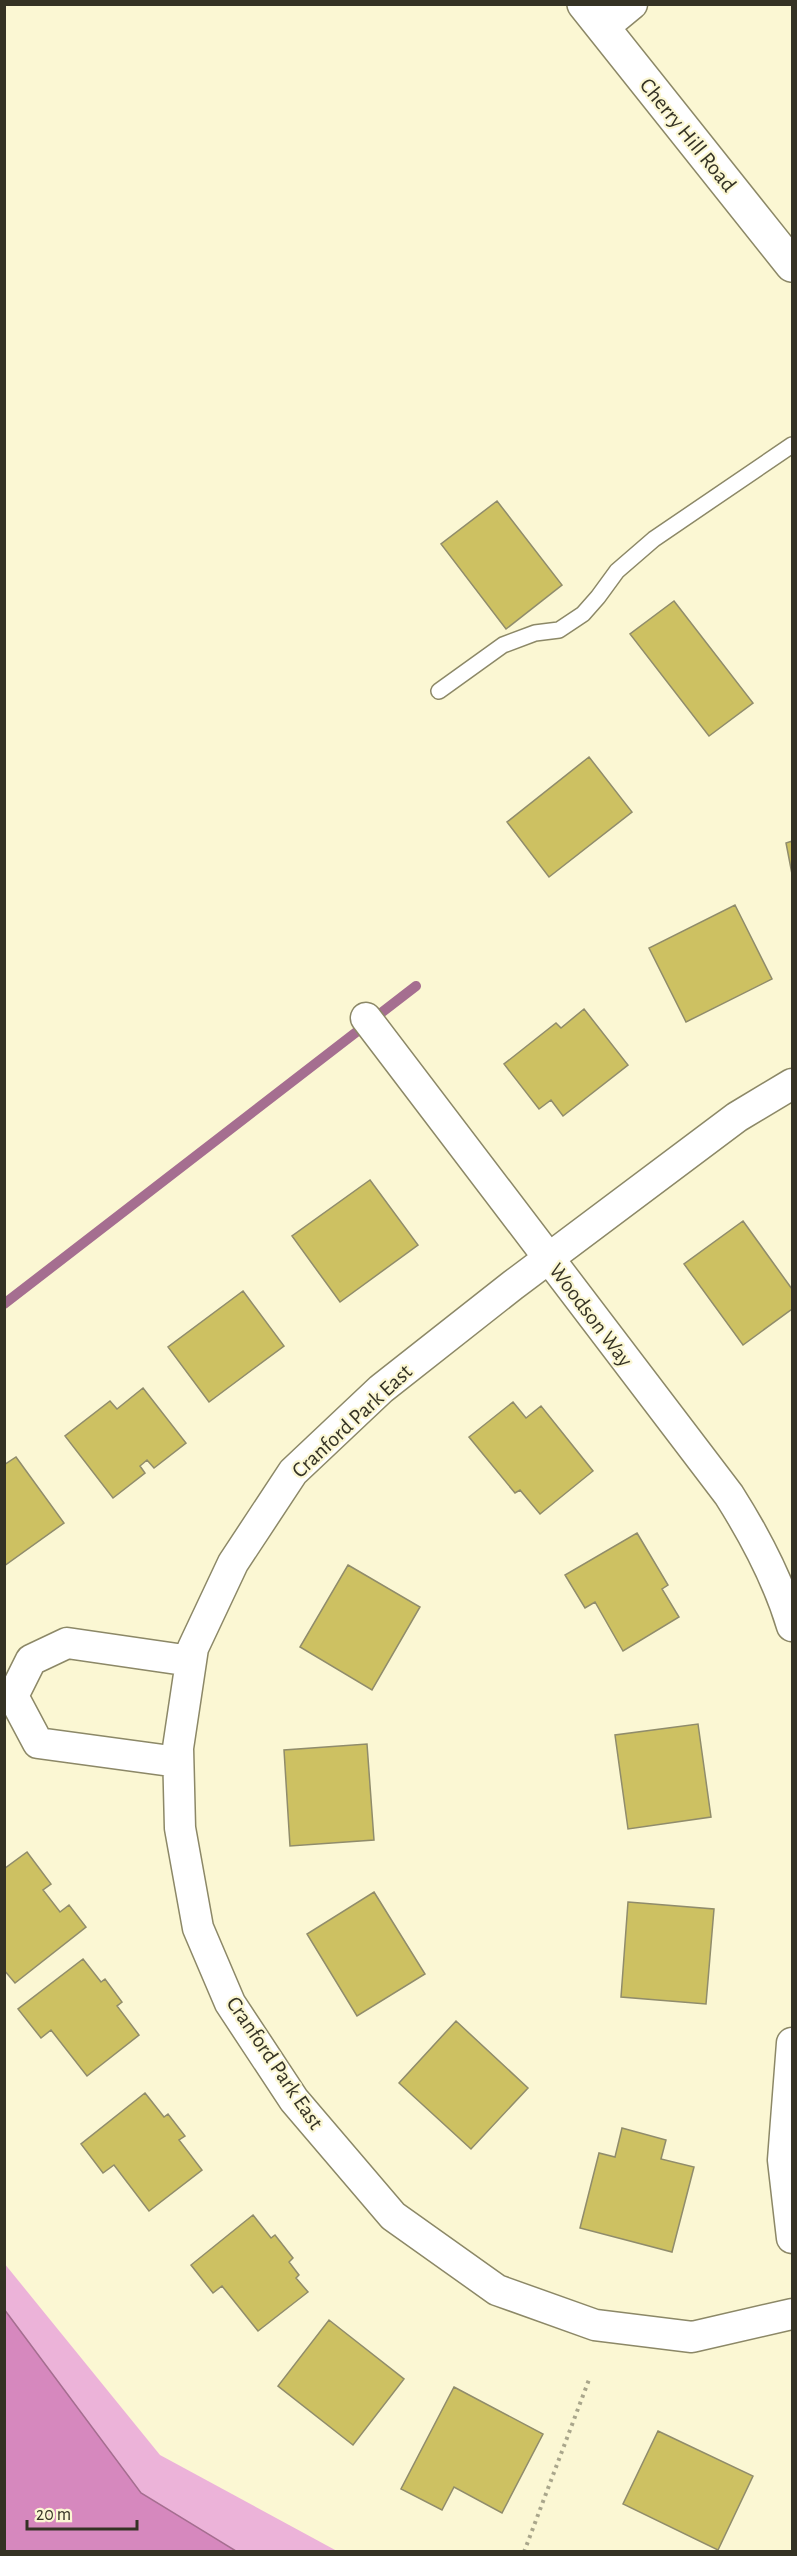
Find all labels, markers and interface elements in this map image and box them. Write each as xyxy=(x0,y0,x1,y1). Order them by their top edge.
street label: Cherry Hill Road xyxy=(636,74,740,196)
street label: Woodson Way xyxy=(545,1259,637,1371)
street label: Cranford Park East xyxy=(288,1360,416,1482)
street label: Cranford Park East xyxy=(223,1993,327,2133)
scale bar xyxy=(27,2493,136,2531)
text: 20 m xyxy=(36,2506,71,2524)

